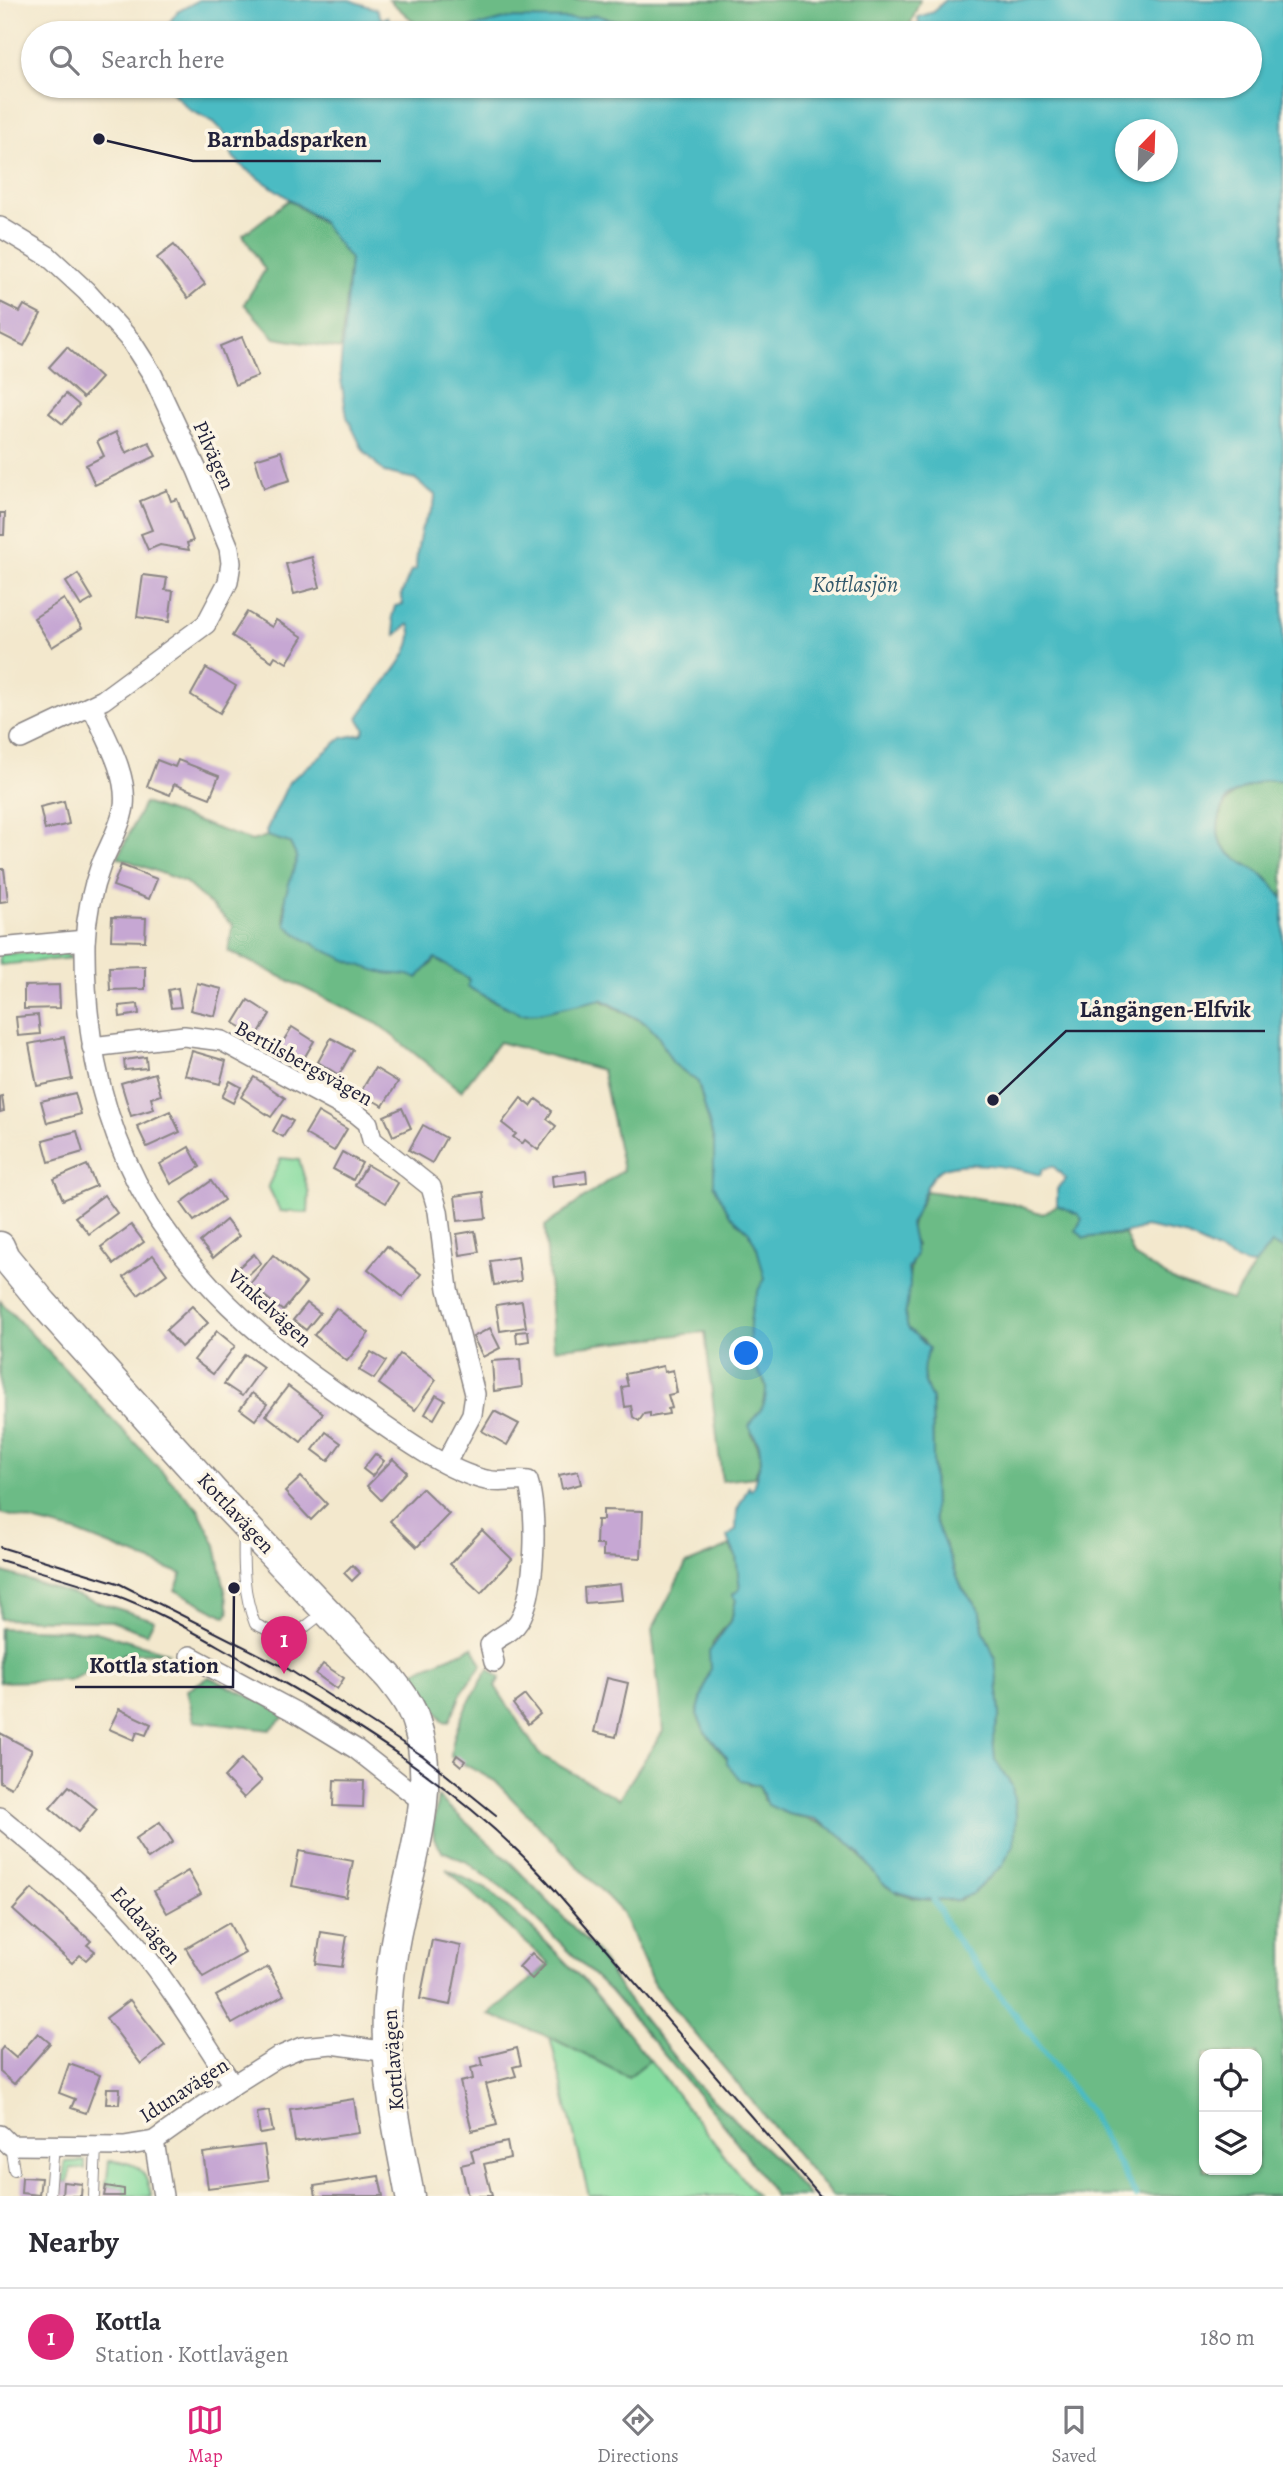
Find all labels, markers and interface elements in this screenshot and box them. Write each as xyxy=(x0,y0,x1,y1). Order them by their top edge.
search box xyxy=(21,21,1262,98)
icon: search xyxy=(45,41,83,79)
text: Search here xyxy=(101,42,225,77)
callout: Barnbadsparken xyxy=(193,117,381,161)
north arrow xyxy=(1115,119,1178,182)
text: Barnbadsparken xyxy=(207,124,367,155)
street label: Pilvägen xyxy=(186,416,242,494)
water label: Kottlasjön xyxy=(812,569,898,600)
callout: Långängen-Elfvik xyxy=(1066,987,1265,1031)
text: Långängen-Elfvik xyxy=(1079,994,1251,1025)
street label: Bertilsbergsvägen xyxy=(230,1014,378,1112)
street label: Vinkelvägen xyxy=(221,1262,318,1353)
your location xyxy=(729,1336,763,1370)
street label: Kottlavägen xyxy=(191,1466,281,1560)
pin: 1 xyxy=(261,1616,307,1674)
callout: Kottla station xyxy=(75,1643,233,1687)
text: Kottla station xyxy=(89,1650,219,1681)
street label: Eddavägen xyxy=(105,1880,187,1970)
street label: Kottlavägen xyxy=(375,2008,411,2112)
map controls xyxy=(1199,2049,1262,2175)
button: locate xyxy=(1199,2049,1262,2112)
street label: Idunavägen xyxy=(134,2051,234,2129)
button: layers xyxy=(1199,2112,1262,2175)
text: Nearby xyxy=(28,2222,119,2262)
text: Kottla xyxy=(95,2304,161,2339)
text: 1 xyxy=(47,2322,55,2353)
text: 180 m xyxy=(1200,2322,1255,2353)
text: Station · Kottlavägen xyxy=(95,2339,289,2370)
tab: Map xyxy=(186,2401,224,2469)
tab: Directions xyxy=(597,2401,679,2469)
tab: Saved xyxy=(1052,2401,1097,2469)

